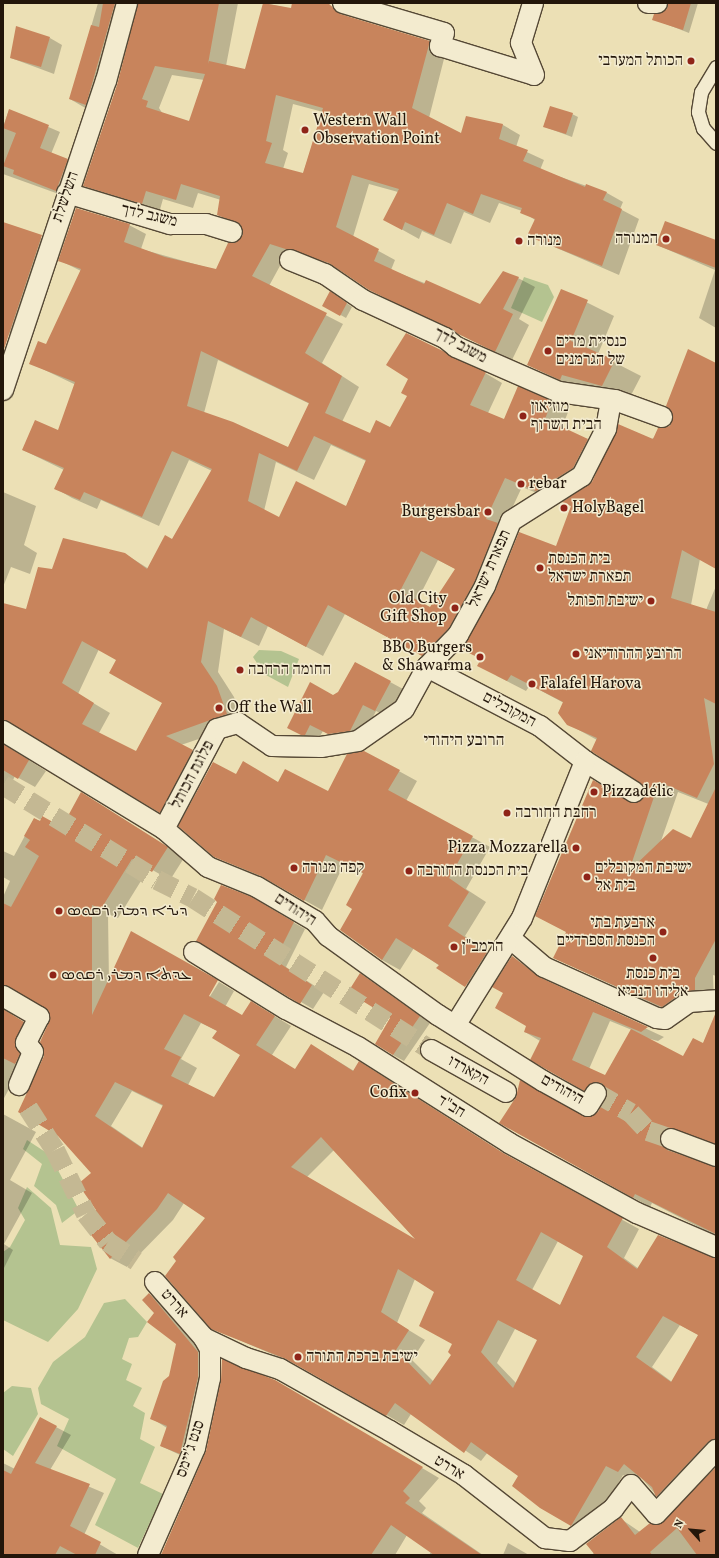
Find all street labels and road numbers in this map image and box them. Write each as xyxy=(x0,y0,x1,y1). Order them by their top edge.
street label: השלשלת xyxy=(48,169,84,225)
street label: משגב לדך xyxy=(119,200,179,232)
street label: משגב לדך xyxy=(430,324,490,368)
street label: תפארת ישראל xyxy=(464,527,516,611)
street label: המקובלים xyxy=(479,688,539,732)
street label: פלוגת הכותל xyxy=(167,737,219,813)
street label: היהודים xyxy=(271,889,319,931)
street label: הקארדו xyxy=(444,1052,492,1090)
street label: היהודים xyxy=(537,1070,587,1110)
street label: חב"ד xyxy=(434,1091,468,1123)
street label: אררט xyxy=(156,1286,192,1322)
street label: סנט ג'יימס xyxy=(172,1418,210,1480)
street label: אררט xyxy=(430,1451,468,1485)

